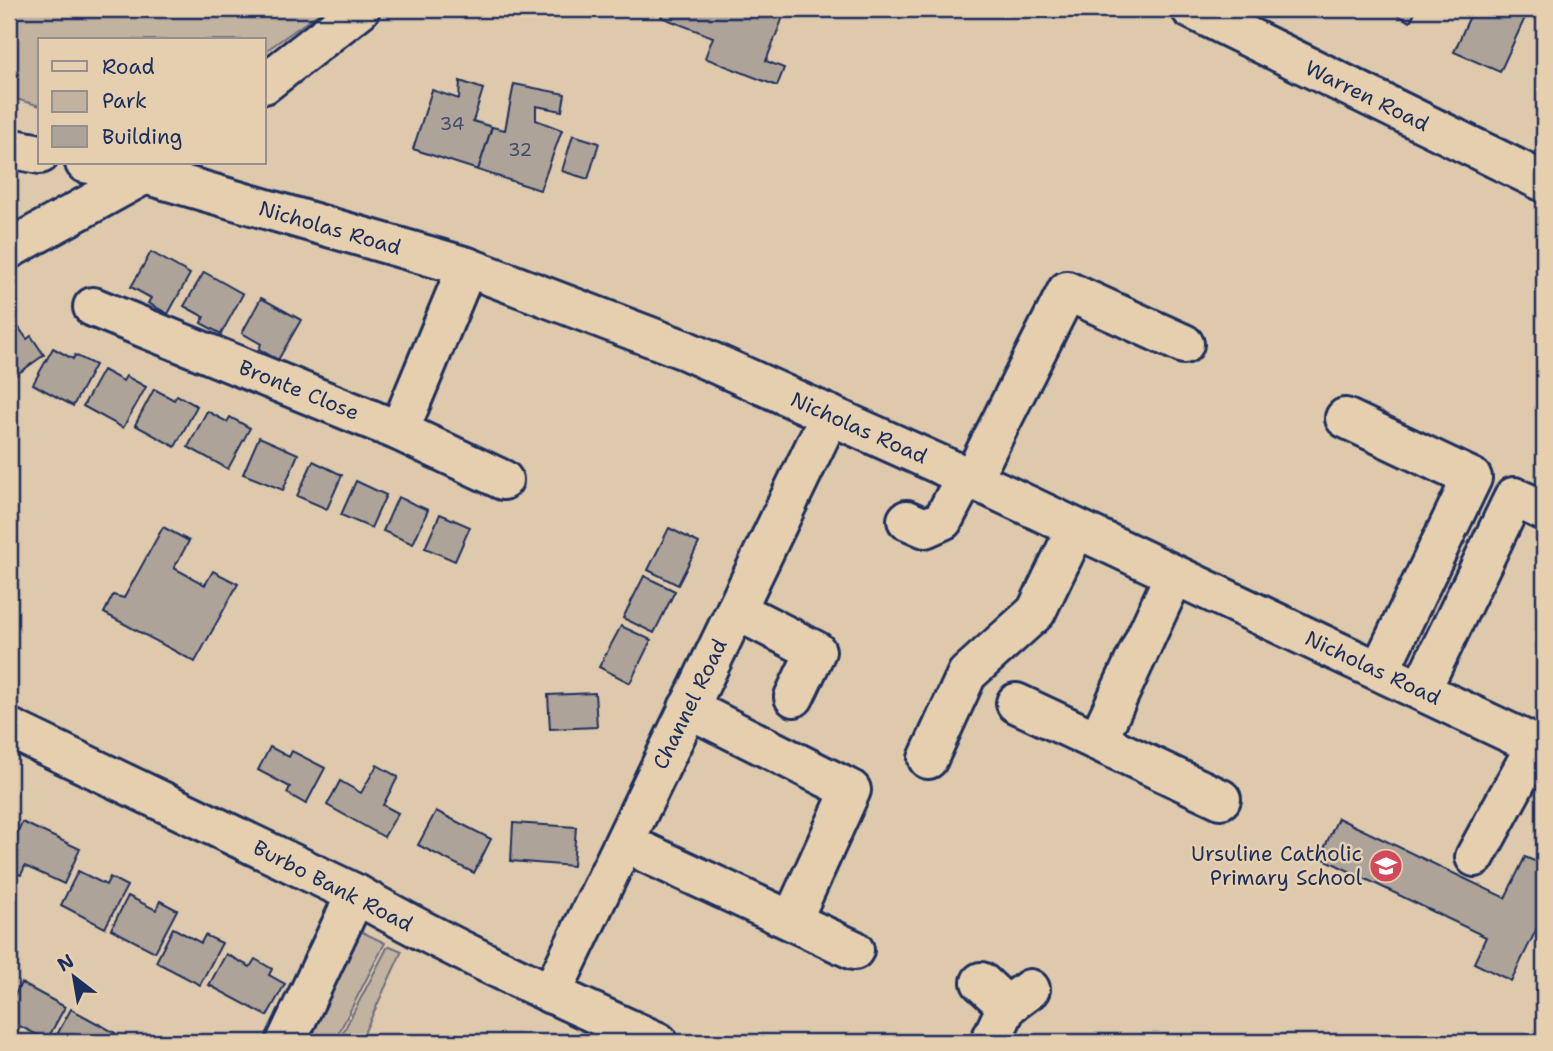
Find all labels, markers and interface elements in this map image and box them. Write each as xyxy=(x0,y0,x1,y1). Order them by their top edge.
legend xyxy=(38,38,266,164)
text: Road xyxy=(102,53,155,81)
street label: Warren Road xyxy=(1300,54,1434,138)
text: Park xyxy=(102,87,147,115)
house number: 34 xyxy=(440,112,464,136)
text: Building xyxy=(102,123,182,151)
house number: 32 xyxy=(508,138,532,162)
street label: Nicholas Road xyxy=(256,194,404,262)
street label: Bronte Close xyxy=(235,353,363,427)
street label: Nicholas Road xyxy=(786,385,932,471)
street label: Nicholas Road xyxy=(1301,624,1445,712)
street label: Channel Road xyxy=(646,634,734,774)
street label: Burbo Bank Road xyxy=(248,834,418,938)
place label: Ursuline Catholic Primary School xyxy=(1191,840,1363,892)
school or university icon: Ursuline Catholic Primary School xyxy=(1367,847,1405,885)
north arrow xyxy=(38,942,108,1012)
text: N xyxy=(53,948,78,977)

